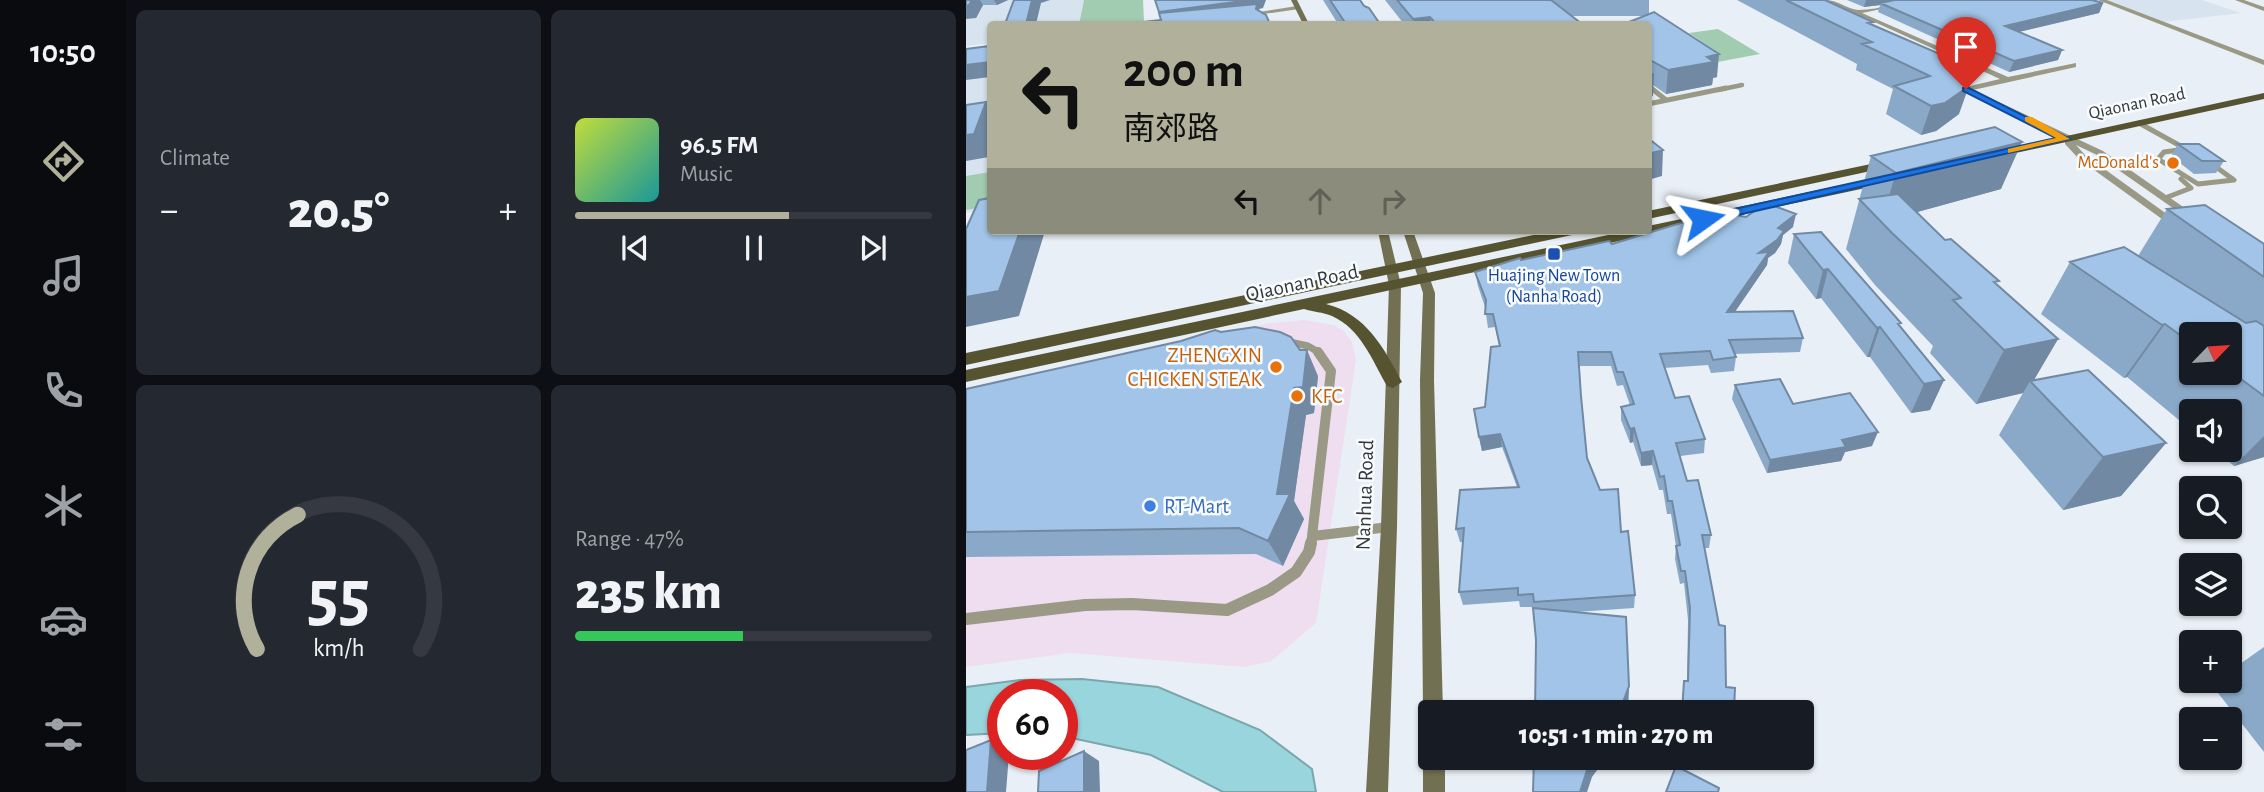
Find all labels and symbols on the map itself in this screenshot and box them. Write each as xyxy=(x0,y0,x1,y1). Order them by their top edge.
pin xyxy=(1936,17,1996,89)
street label: Qiaonan Road xyxy=(2087,85,2187,123)
place label: McDonald's xyxy=(2077,154,2159,172)
marker: McDonald's xyxy=(2165,155,2181,171)
position arrow xyxy=(1666,182,1740,256)
marker: Huajing New Town (Nanha Road) xyxy=(1546,246,1562,262)
street label: Qiaonan Road xyxy=(1244,261,1360,305)
place label: Huajing New Town (Nanha Road) xyxy=(1488,267,1620,306)
north arrow xyxy=(2179,322,2242,385)
place label: ZHENGXIN CHICKEN STEAK xyxy=(1127,345,1263,390)
marker: ZHENGXIN CHICKEN STEAK xyxy=(1268,359,1284,375)
place label: KFC xyxy=(1311,386,1343,407)
marker: KFC xyxy=(1289,388,1305,404)
street label: Nanhua Road xyxy=(1353,439,1377,551)
place label: RT-Mart xyxy=(1164,496,1229,517)
marker: RT-Mart xyxy=(1142,498,1158,514)
speed limit sign: 60 xyxy=(987,679,1078,770)

